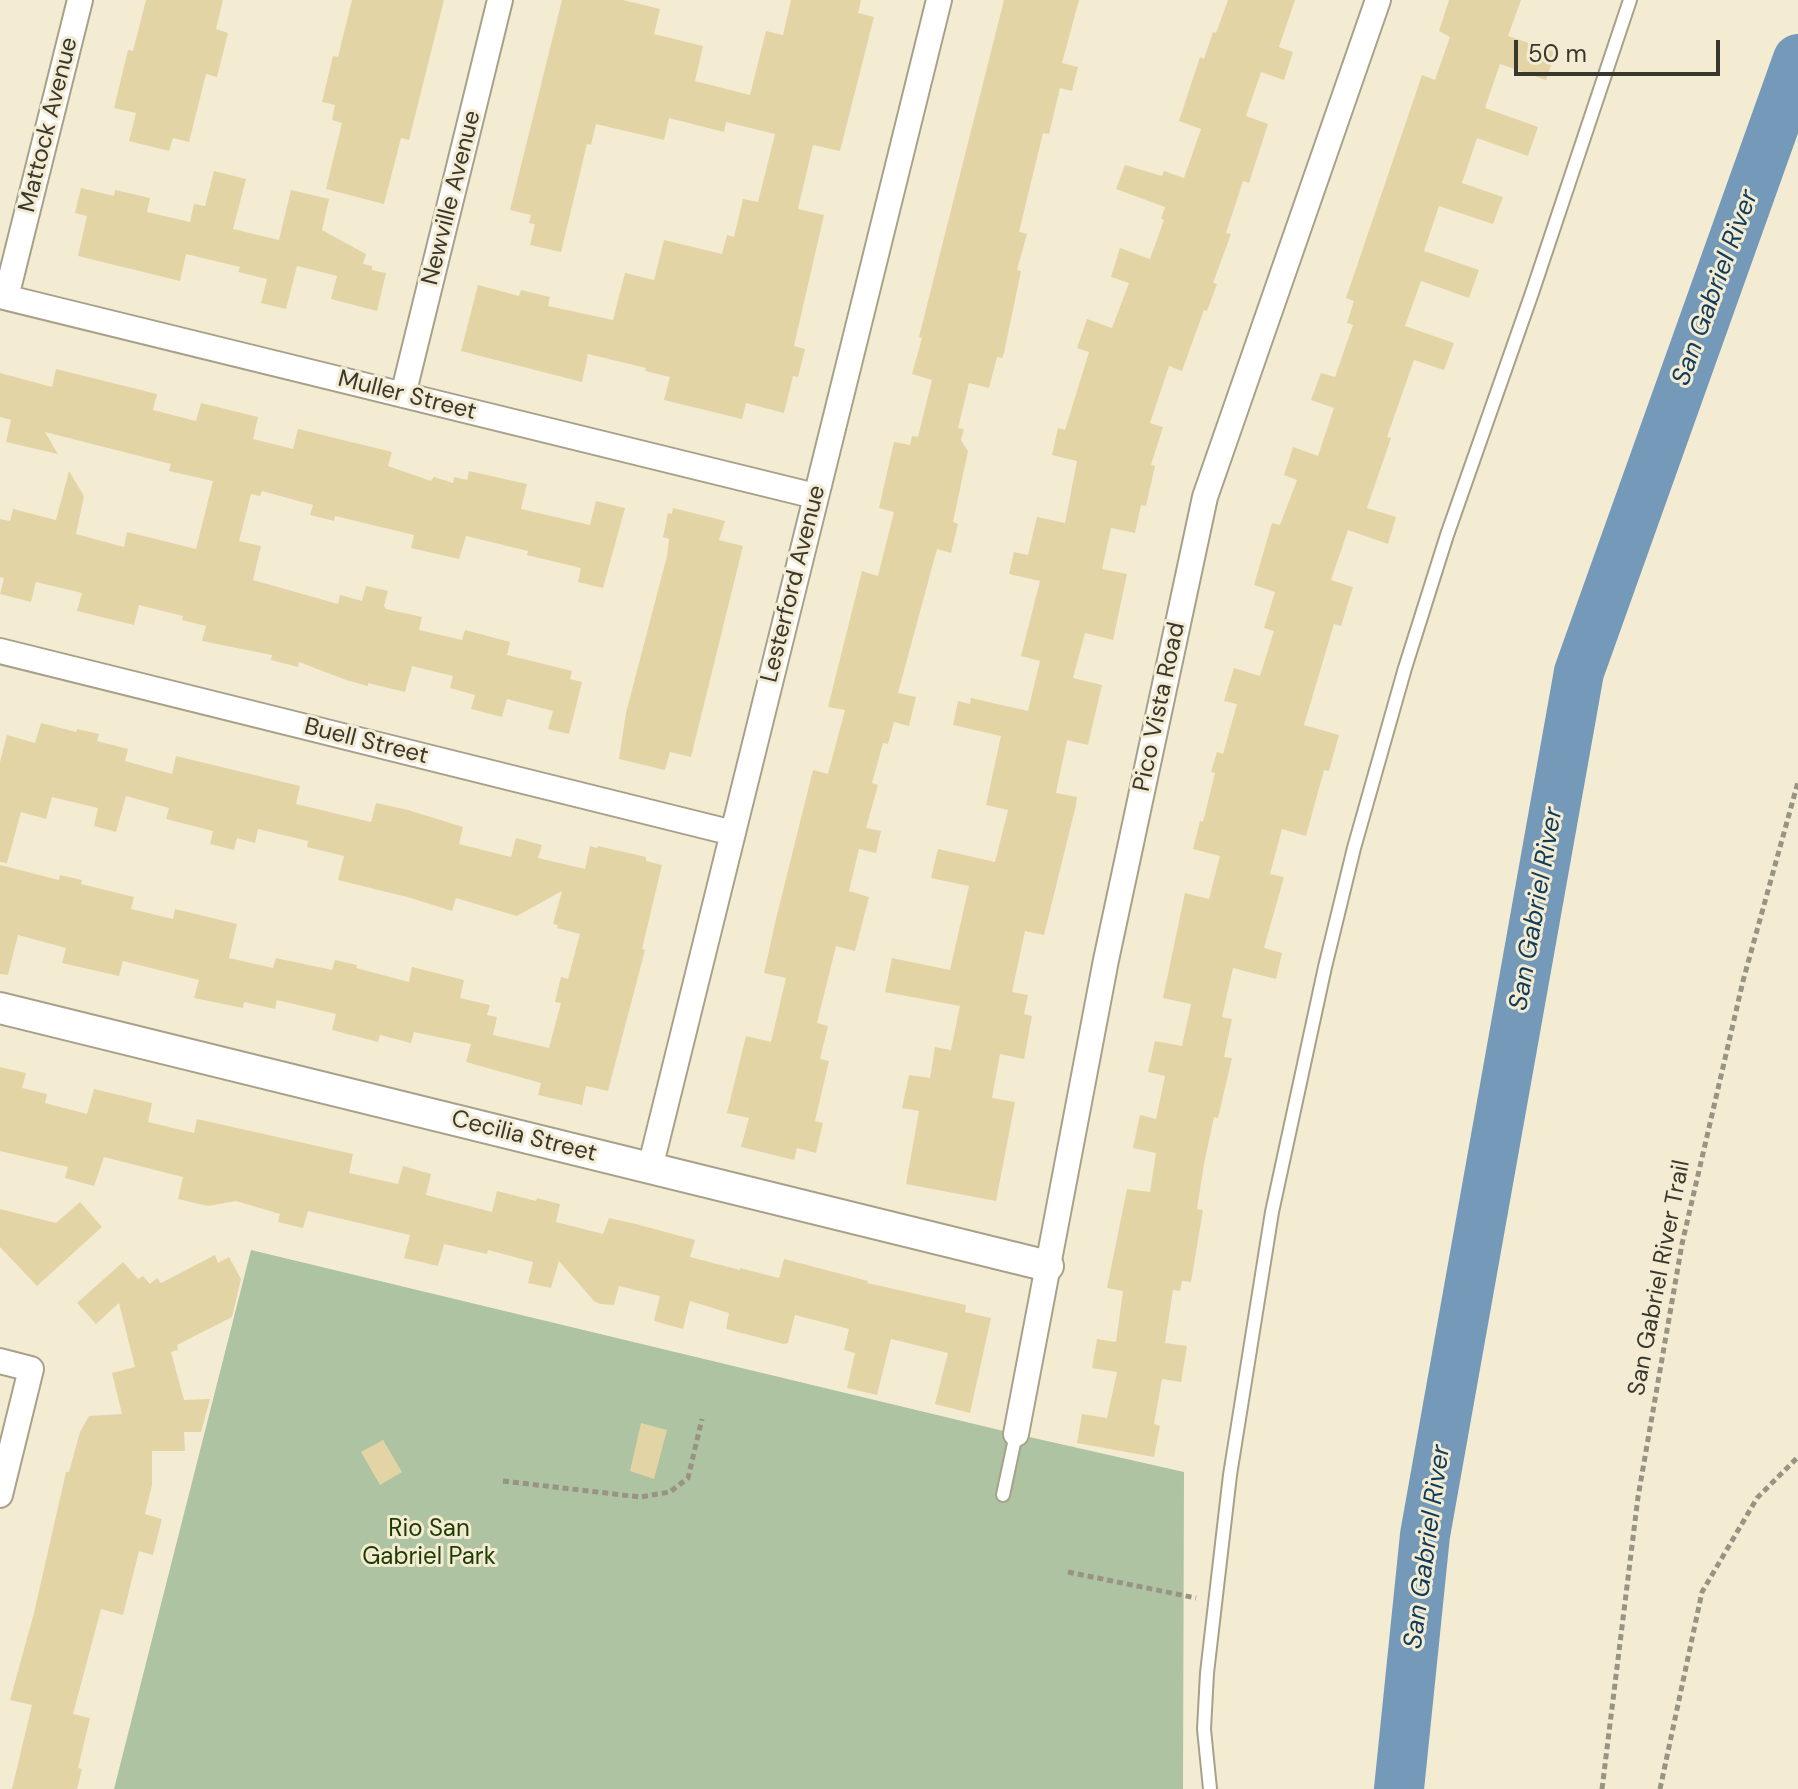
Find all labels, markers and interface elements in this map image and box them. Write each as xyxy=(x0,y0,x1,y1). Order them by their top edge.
scale bar xyxy=(1518,24,1724,74)
street label: Mattock Avenue xyxy=(13,34,85,216)
text: 50 m xyxy=(1528,38,1587,69)
street label: Newville Avenue xyxy=(416,108,488,288)
water label: San Gabriel River xyxy=(1666,186,1766,390)
street label: Muller Street xyxy=(335,365,479,427)
street label: Lesterford Avenue xyxy=(756,482,832,686)
street label: Pico Vista Road xyxy=(1128,620,1192,794)
street label: Buell Street xyxy=(301,713,431,771)
water label: San Gabriel River xyxy=(1504,805,1570,1013)
street label: Cecilia Street xyxy=(448,1105,600,1169)
street label: San Gabriel River Trail xyxy=(1623,1158,1697,1398)
water label: San Gabriel River xyxy=(1398,1443,1458,1651)
park label: Rio San Gabriel Park xyxy=(362,1516,496,1572)

